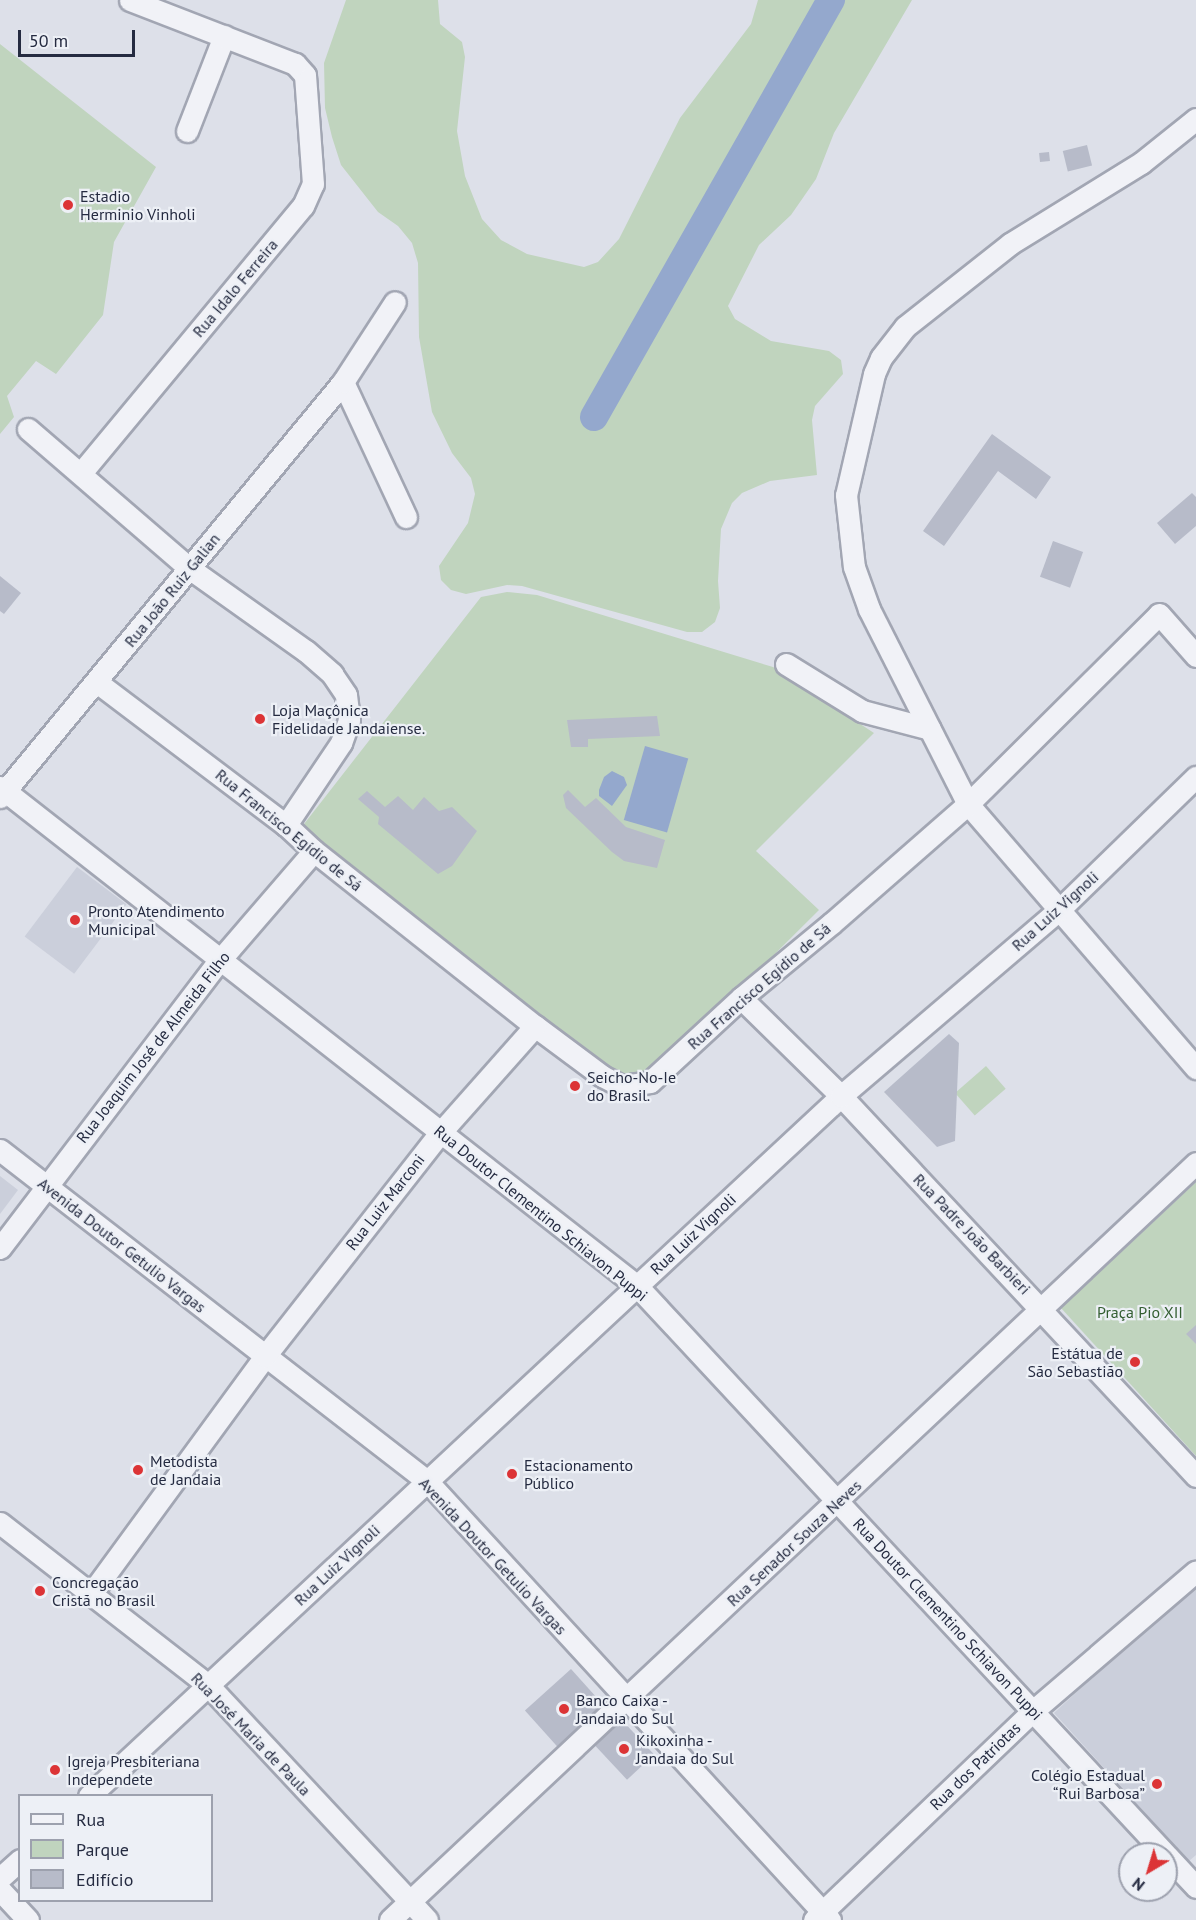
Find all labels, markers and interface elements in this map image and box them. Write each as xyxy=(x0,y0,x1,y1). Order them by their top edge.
scale bar xyxy=(21,18,138,56)
text: 50 m xyxy=(29,29,68,52)
place label: Estadio Herminio Vinholi xyxy=(80,186,196,224)
marker: Estadio Herminio Vinholi xyxy=(61,198,75,212)
street label: Rua Idalo Ferreira xyxy=(188,235,282,341)
street label: Rua João Ruiz Galian xyxy=(120,529,224,651)
place label: Loja Maçônica Fidelidade Jandaiense. xyxy=(272,700,425,738)
marker: Loja Maçônica Fidelidade Jandaiense. xyxy=(253,712,267,726)
street label: Rua Francisco Egídio de Sá xyxy=(212,765,366,895)
street label: Rua Luiz Vignoli xyxy=(1007,867,1103,955)
place label: Pronto Atendimento Municipal xyxy=(88,901,225,939)
marker: Pronto Atendimento Municipal xyxy=(66,911,84,929)
street label: Rua Francisco Egídio de Sá xyxy=(684,919,834,1053)
street label: Rua Joaquim José de Almeida Filho xyxy=(72,947,234,1147)
place label: Seicho-No-Ie do Brasil. xyxy=(587,1067,676,1105)
marker: Seicho-No-Ie do Brasil. xyxy=(568,1079,582,1093)
street label: Rua Doutor Clementino Schiavon Puppi xyxy=(430,1121,652,1305)
street label: Rua Luiz Marconi xyxy=(341,1150,429,1254)
street label: Rua Padre João Barbieri xyxy=(909,1170,1035,1298)
street label: Avenida Doutor Getulio Vargas xyxy=(34,1173,210,1317)
street label: Rua Luiz Vignoli xyxy=(646,1189,740,1279)
park label: Praça Pio XII xyxy=(1097,1302,1183,1322)
place label: Estátua de São Sebastião xyxy=(1028,1343,1123,1381)
marker: Estátua de São Sebastião xyxy=(1128,1355,1142,1369)
place label: Metodista de Jandaia xyxy=(150,1451,221,1489)
place label: Estacionamento Público xyxy=(524,1455,633,1493)
marker: Metodista de Jandaia xyxy=(131,1463,145,1477)
marker: Estacionamento Público xyxy=(505,1467,519,1481)
street label: Avenida Doutor Getulio Vargas xyxy=(415,1473,571,1639)
street label: Rua Senador Souza Neves xyxy=(723,1476,865,1610)
street label: Rua Doutor Clementino Schiavon Puppi xyxy=(849,1514,1047,1724)
street label: Rua Luiz Vignoli xyxy=(290,1520,384,1610)
place label: Concregação Cristã no Brasil xyxy=(52,1572,155,1610)
marker: Concregação Cristã no Brasil xyxy=(33,1584,47,1598)
street label: Rua José Maria de Paula xyxy=(187,1668,315,1800)
place label: Banco Caixa - Jandaia do Sul xyxy=(576,1690,674,1728)
marker: Banco Caixa - Jandaia do Sul xyxy=(557,1702,571,1716)
street label: Rua dos Patriotas xyxy=(926,1718,1024,1814)
place label: Kikoxinha - Jandaia do Sul xyxy=(636,1730,734,1768)
marker: Kikoxinha - Jandaia do Sul xyxy=(617,1742,631,1756)
place label: Igreja Presbiteriana Independete xyxy=(67,1751,200,1789)
marker: Igreja Presbiteriana Independete xyxy=(48,1763,62,1777)
place label: Colégio Estadual “Rui Barbosa” xyxy=(1031,1765,1145,1803)
marker: Colégio Estadual “Rui Barbosa” xyxy=(1150,1777,1164,1791)
legend xyxy=(18,1794,213,1902)
text: Rua xyxy=(76,1808,105,1831)
text: Parque xyxy=(76,1838,129,1861)
north arrow xyxy=(1118,1842,1178,1902)
text: Edifício xyxy=(76,1868,133,1891)
text: N xyxy=(1128,1873,1148,1896)

